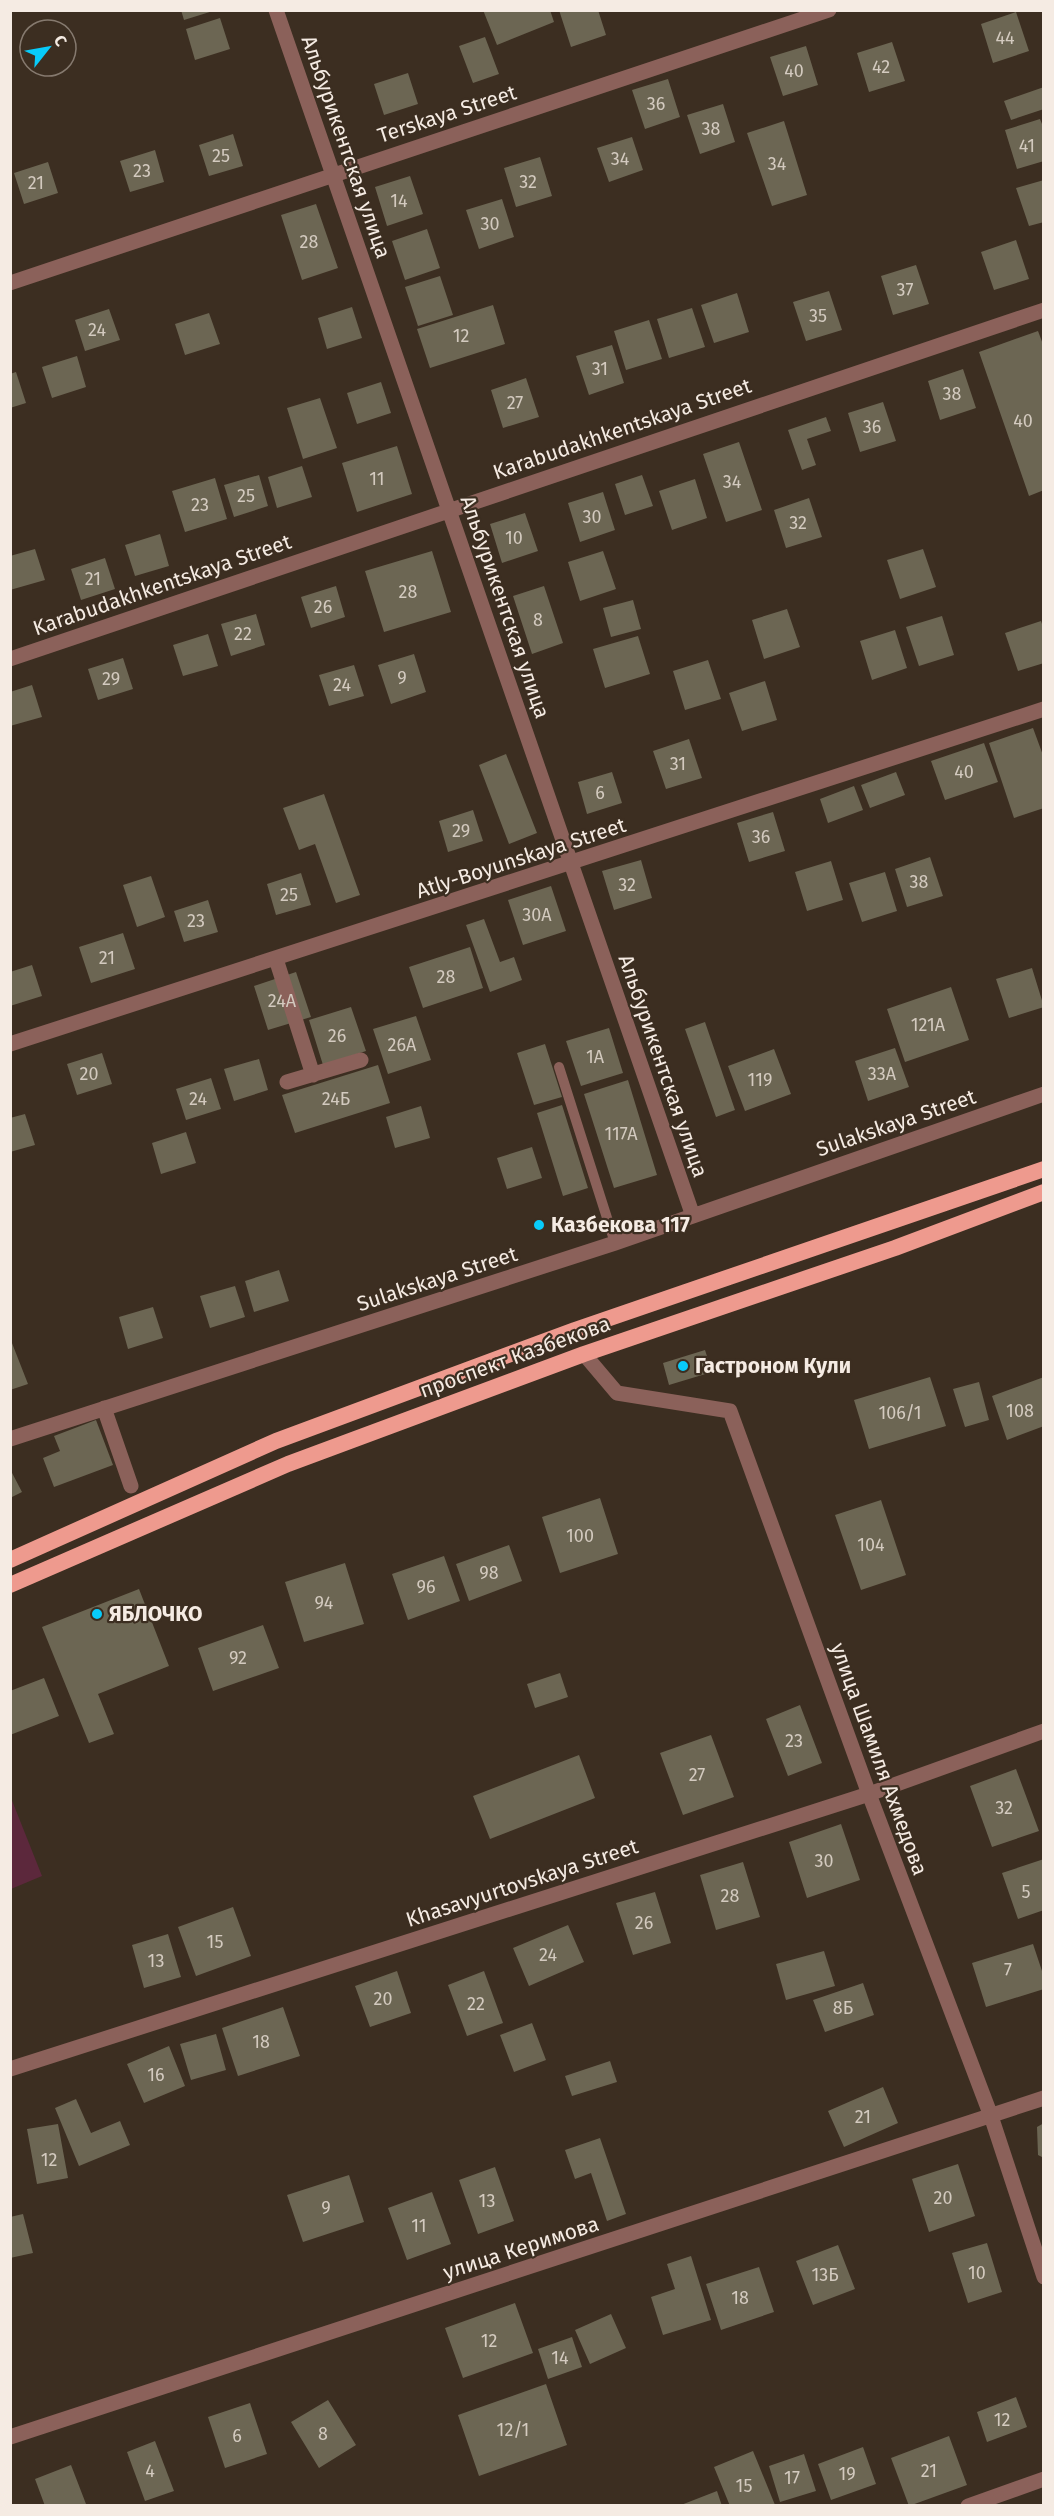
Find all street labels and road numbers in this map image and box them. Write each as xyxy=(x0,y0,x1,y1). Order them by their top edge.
street label: Альбурикентская улица xyxy=(296,32,396,262)
street label: Terskaya Street xyxy=(374,79,520,149)
street label: Karabudakhkentskaya Street xyxy=(489,372,755,485)
street label: Альбурикентская улица xyxy=(455,492,555,722)
street label: Karabudakhkentskaya Street xyxy=(29,528,295,641)
street label: Atly-Boyunskaya Street xyxy=(413,812,630,904)
street label: Альбурикентская улица xyxy=(613,951,713,1181)
street label: Sulakskaya Street xyxy=(813,1083,980,1162)
street label: Sulakskaya Street xyxy=(354,1241,521,1317)
street label: проспект Казбекова xyxy=(416,1310,614,1404)
street label: улица Шамиля Ахмедова xyxy=(825,1639,933,1879)
street label: Khasavyurtovskaya Street xyxy=(403,1833,642,1933)
street label: улица Керимова xyxy=(440,2211,602,2285)

